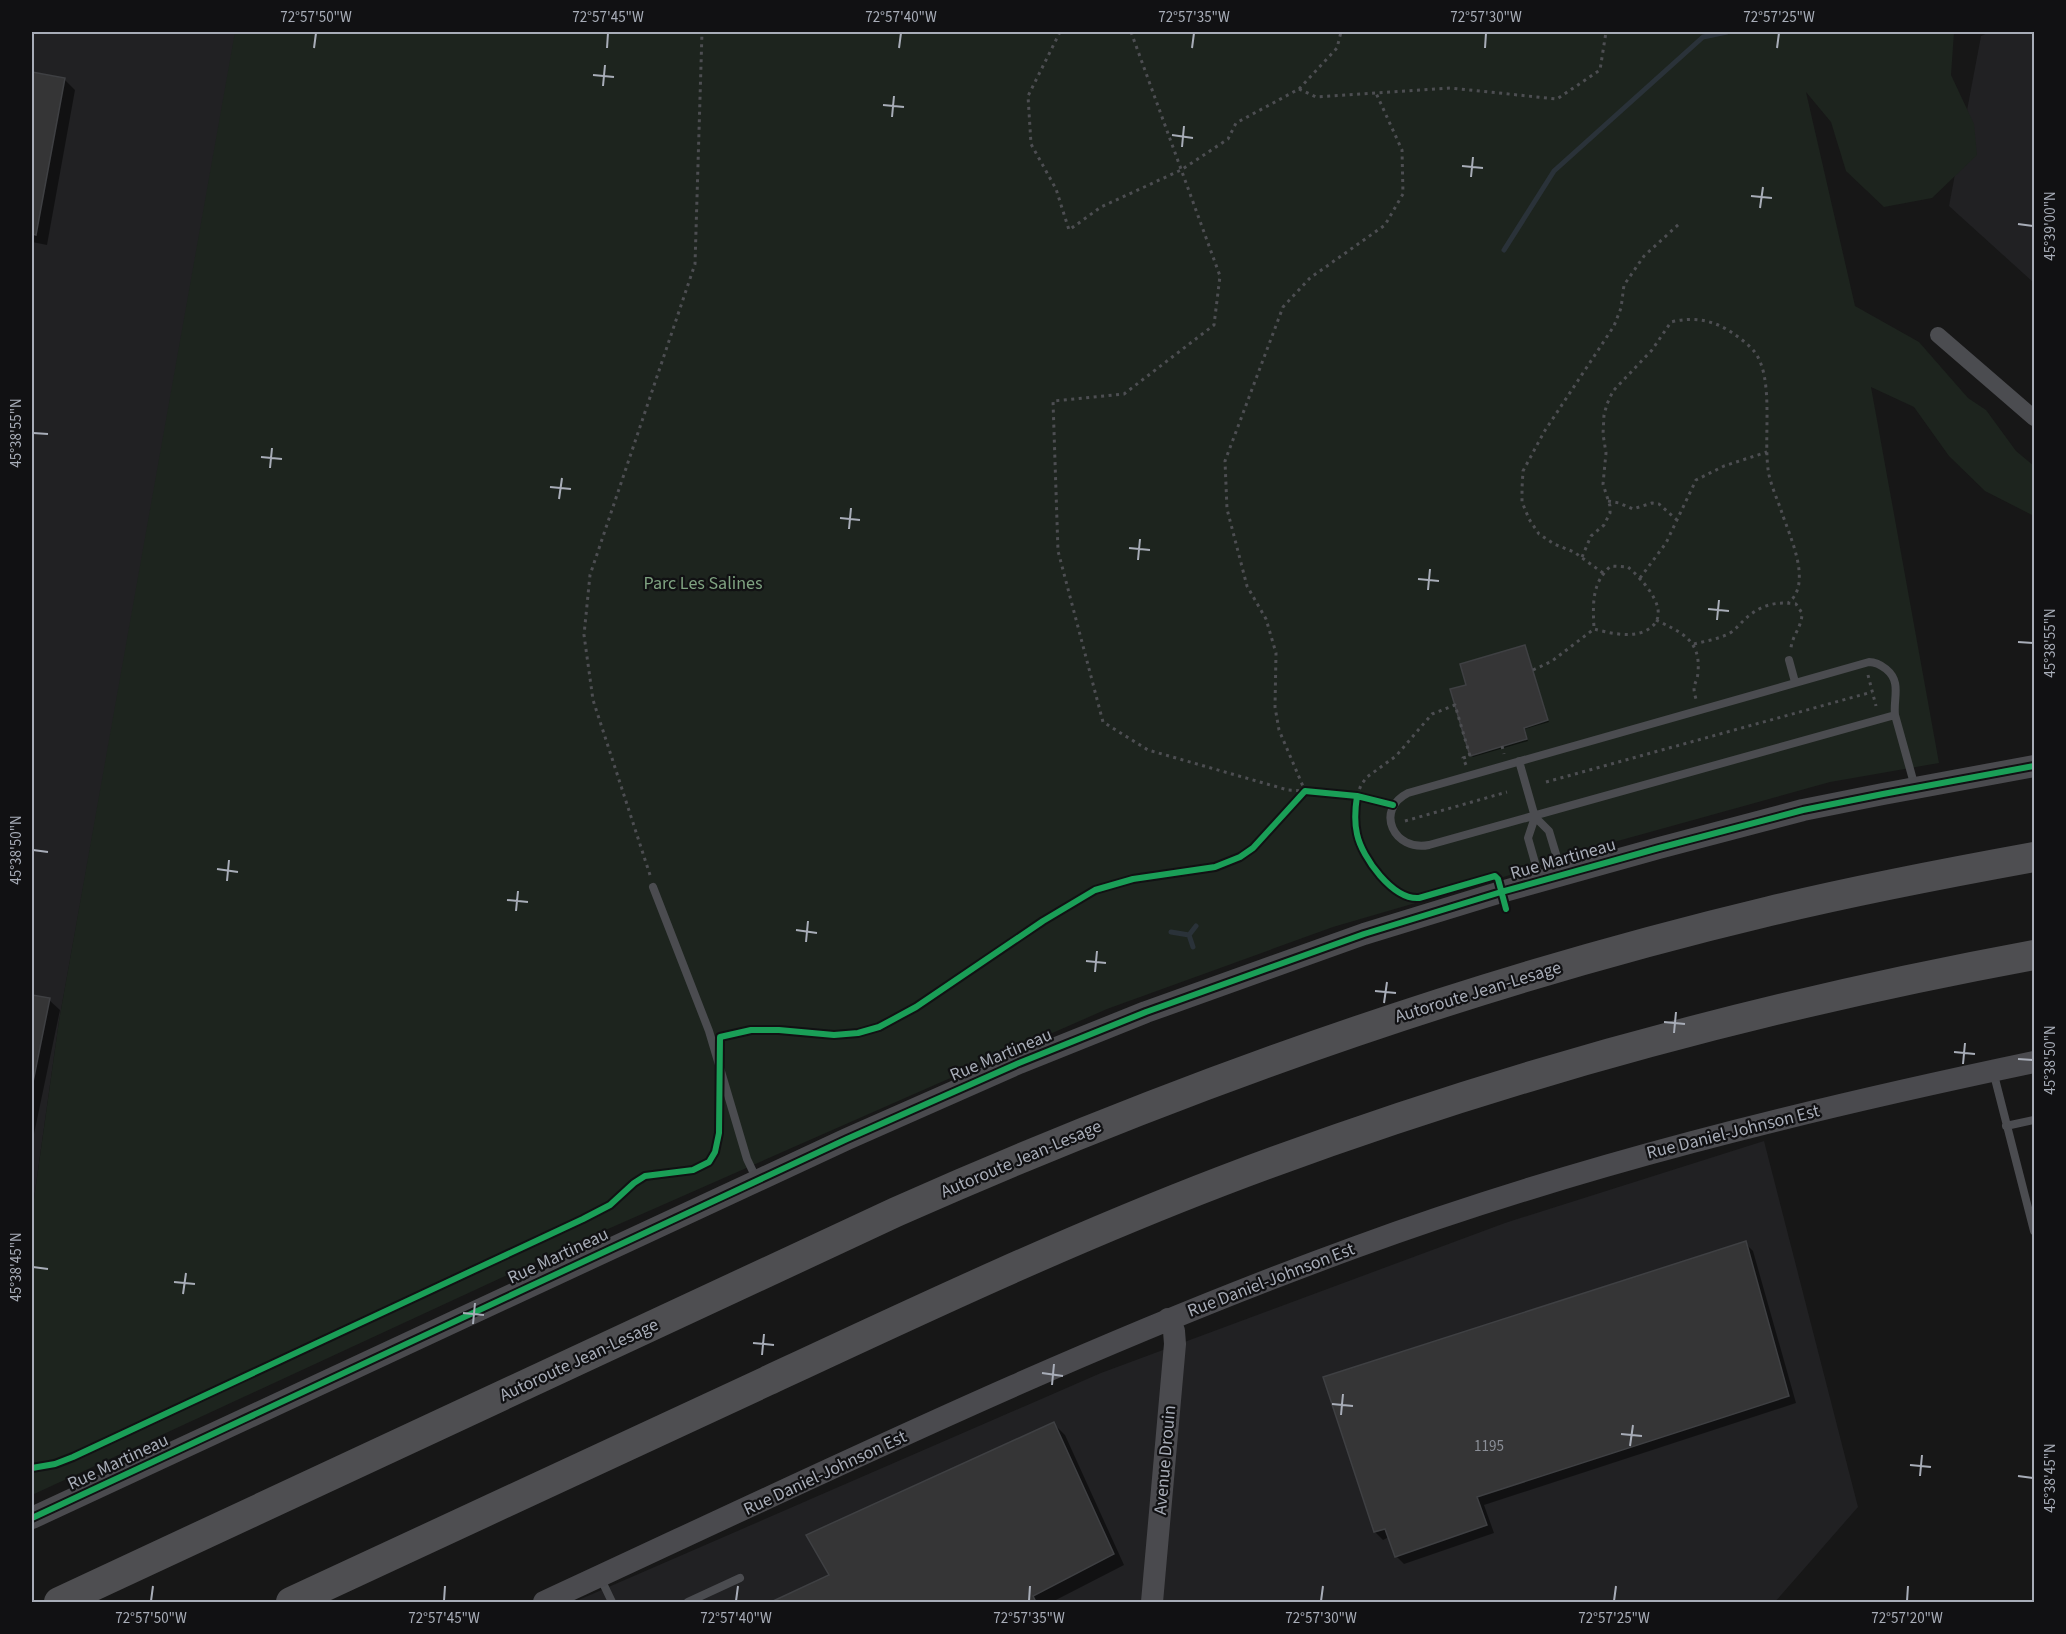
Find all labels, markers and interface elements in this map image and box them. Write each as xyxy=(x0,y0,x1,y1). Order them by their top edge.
text: 72°57'50"W xyxy=(280,7,352,28)
text: 72°57'45"W xyxy=(572,7,644,28)
text: 72°57'40"W xyxy=(865,7,937,28)
text: 72°57'35"W xyxy=(1158,7,1230,28)
text: 72°57'30"W xyxy=(1450,7,1522,28)
text: 72°57'25"W xyxy=(1743,7,1815,28)
text: 45°39'00"N xyxy=(2040,191,2061,261)
text: 45°38'55"N xyxy=(6,398,27,468)
park label: Parc Les Salines xyxy=(644,571,763,596)
text: 45°38'55"N xyxy=(2040,608,2061,678)
text: 45°38'50"N xyxy=(6,815,27,885)
street label: Rue Martineau xyxy=(1507,832,1619,886)
street label: Autoroute Jean-Lesage xyxy=(1392,955,1564,1029)
street label: Rue Martineau xyxy=(946,1022,1056,1088)
text: 45°38'50"N xyxy=(2040,1025,2061,1095)
street label: Rue Daniel-Johnson Est xyxy=(1644,1098,1822,1166)
street label: Autoroute Jean-Lesage xyxy=(937,1114,1105,1204)
street label: Rue Martineau xyxy=(503,1222,613,1290)
text: 45°38'45"N xyxy=(6,1232,27,1302)
street label: Rue Daniel-Johnson Est xyxy=(1184,1237,1358,1323)
street label: Autoroute Jean-Lesage xyxy=(495,1312,663,1408)
street label: Avenue Drouin xyxy=(1148,1404,1182,1516)
street label: Rue Daniel-Johnson Est xyxy=(739,1424,911,1522)
street label: Rue Martineau xyxy=(63,1428,173,1496)
house number: 1195 xyxy=(1474,1436,1504,1457)
text: 45°38'45"N xyxy=(2040,1443,2061,1513)
text: 72°57'50"W xyxy=(115,1608,187,1629)
text: 72°57'45"W xyxy=(408,1608,480,1629)
text: 72°57'40"W xyxy=(700,1608,772,1629)
text: 72°57'35"W xyxy=(993,1608,1065,1629)
text: 72°57'30"W xyxy=(1285,1608,1357,1629)
text: 72°57'25"W xyxy=(1578,1608,1650,1629)
text: 72°57'20"W xyxy=(1871,1608,1943,1629)

